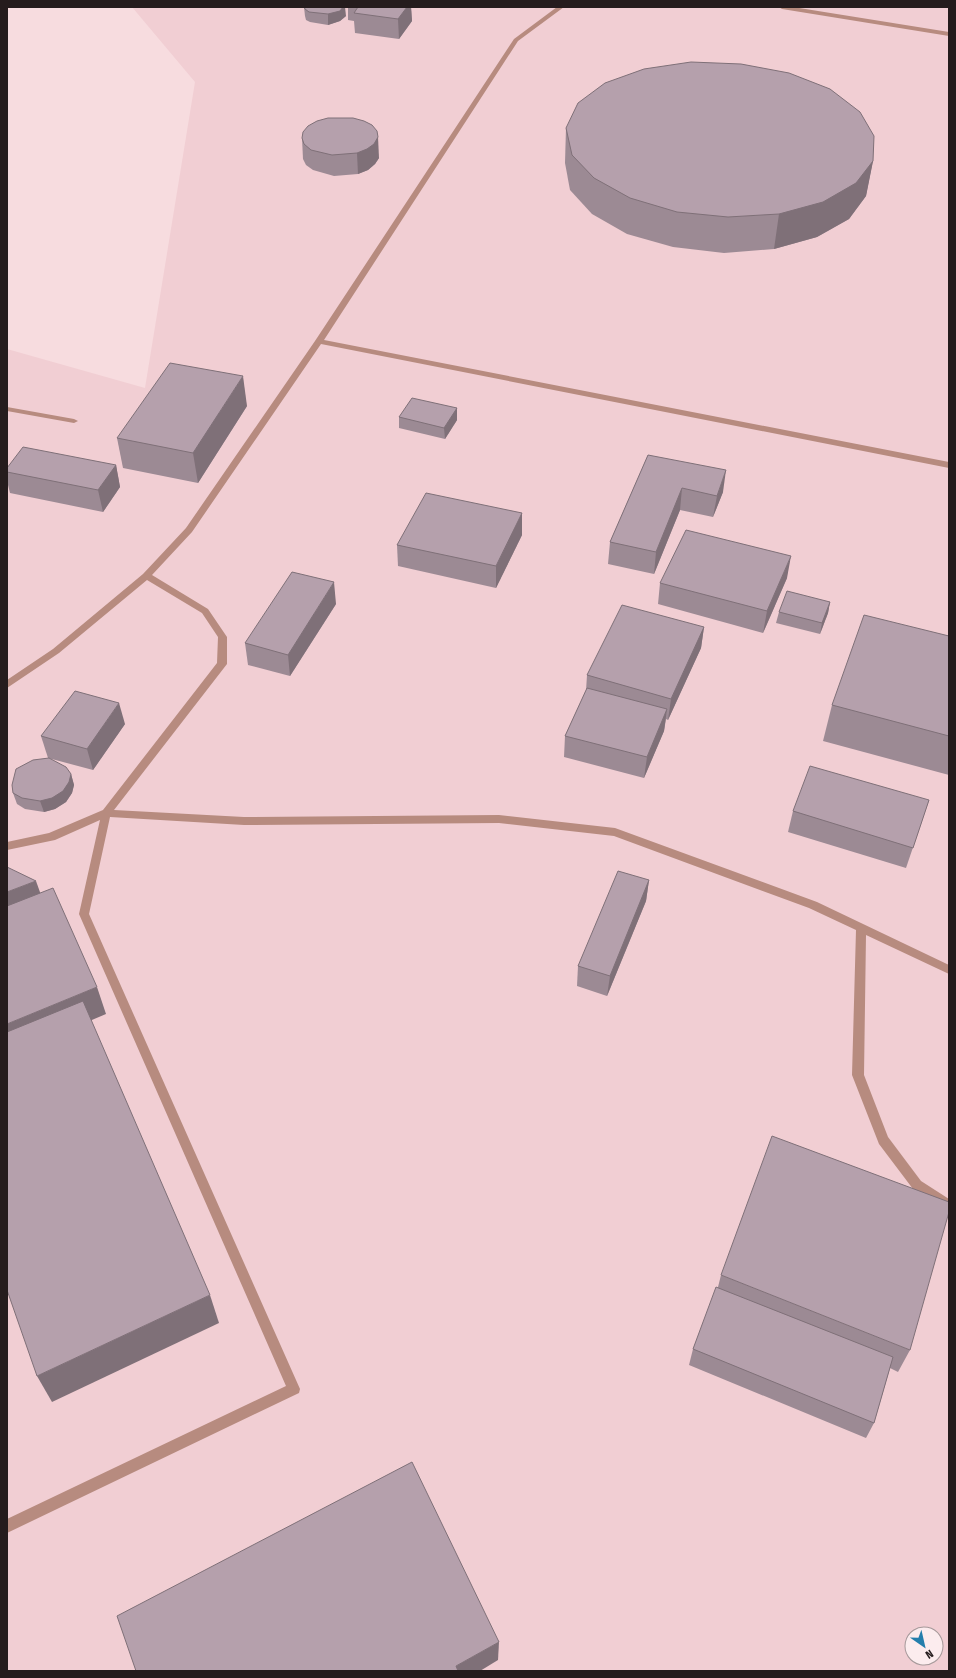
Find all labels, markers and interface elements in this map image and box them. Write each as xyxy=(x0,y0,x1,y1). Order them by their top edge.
north arrow xyxy=(904,1626,944,1666)
text: N xyxy=(923,1647,936,1661)

